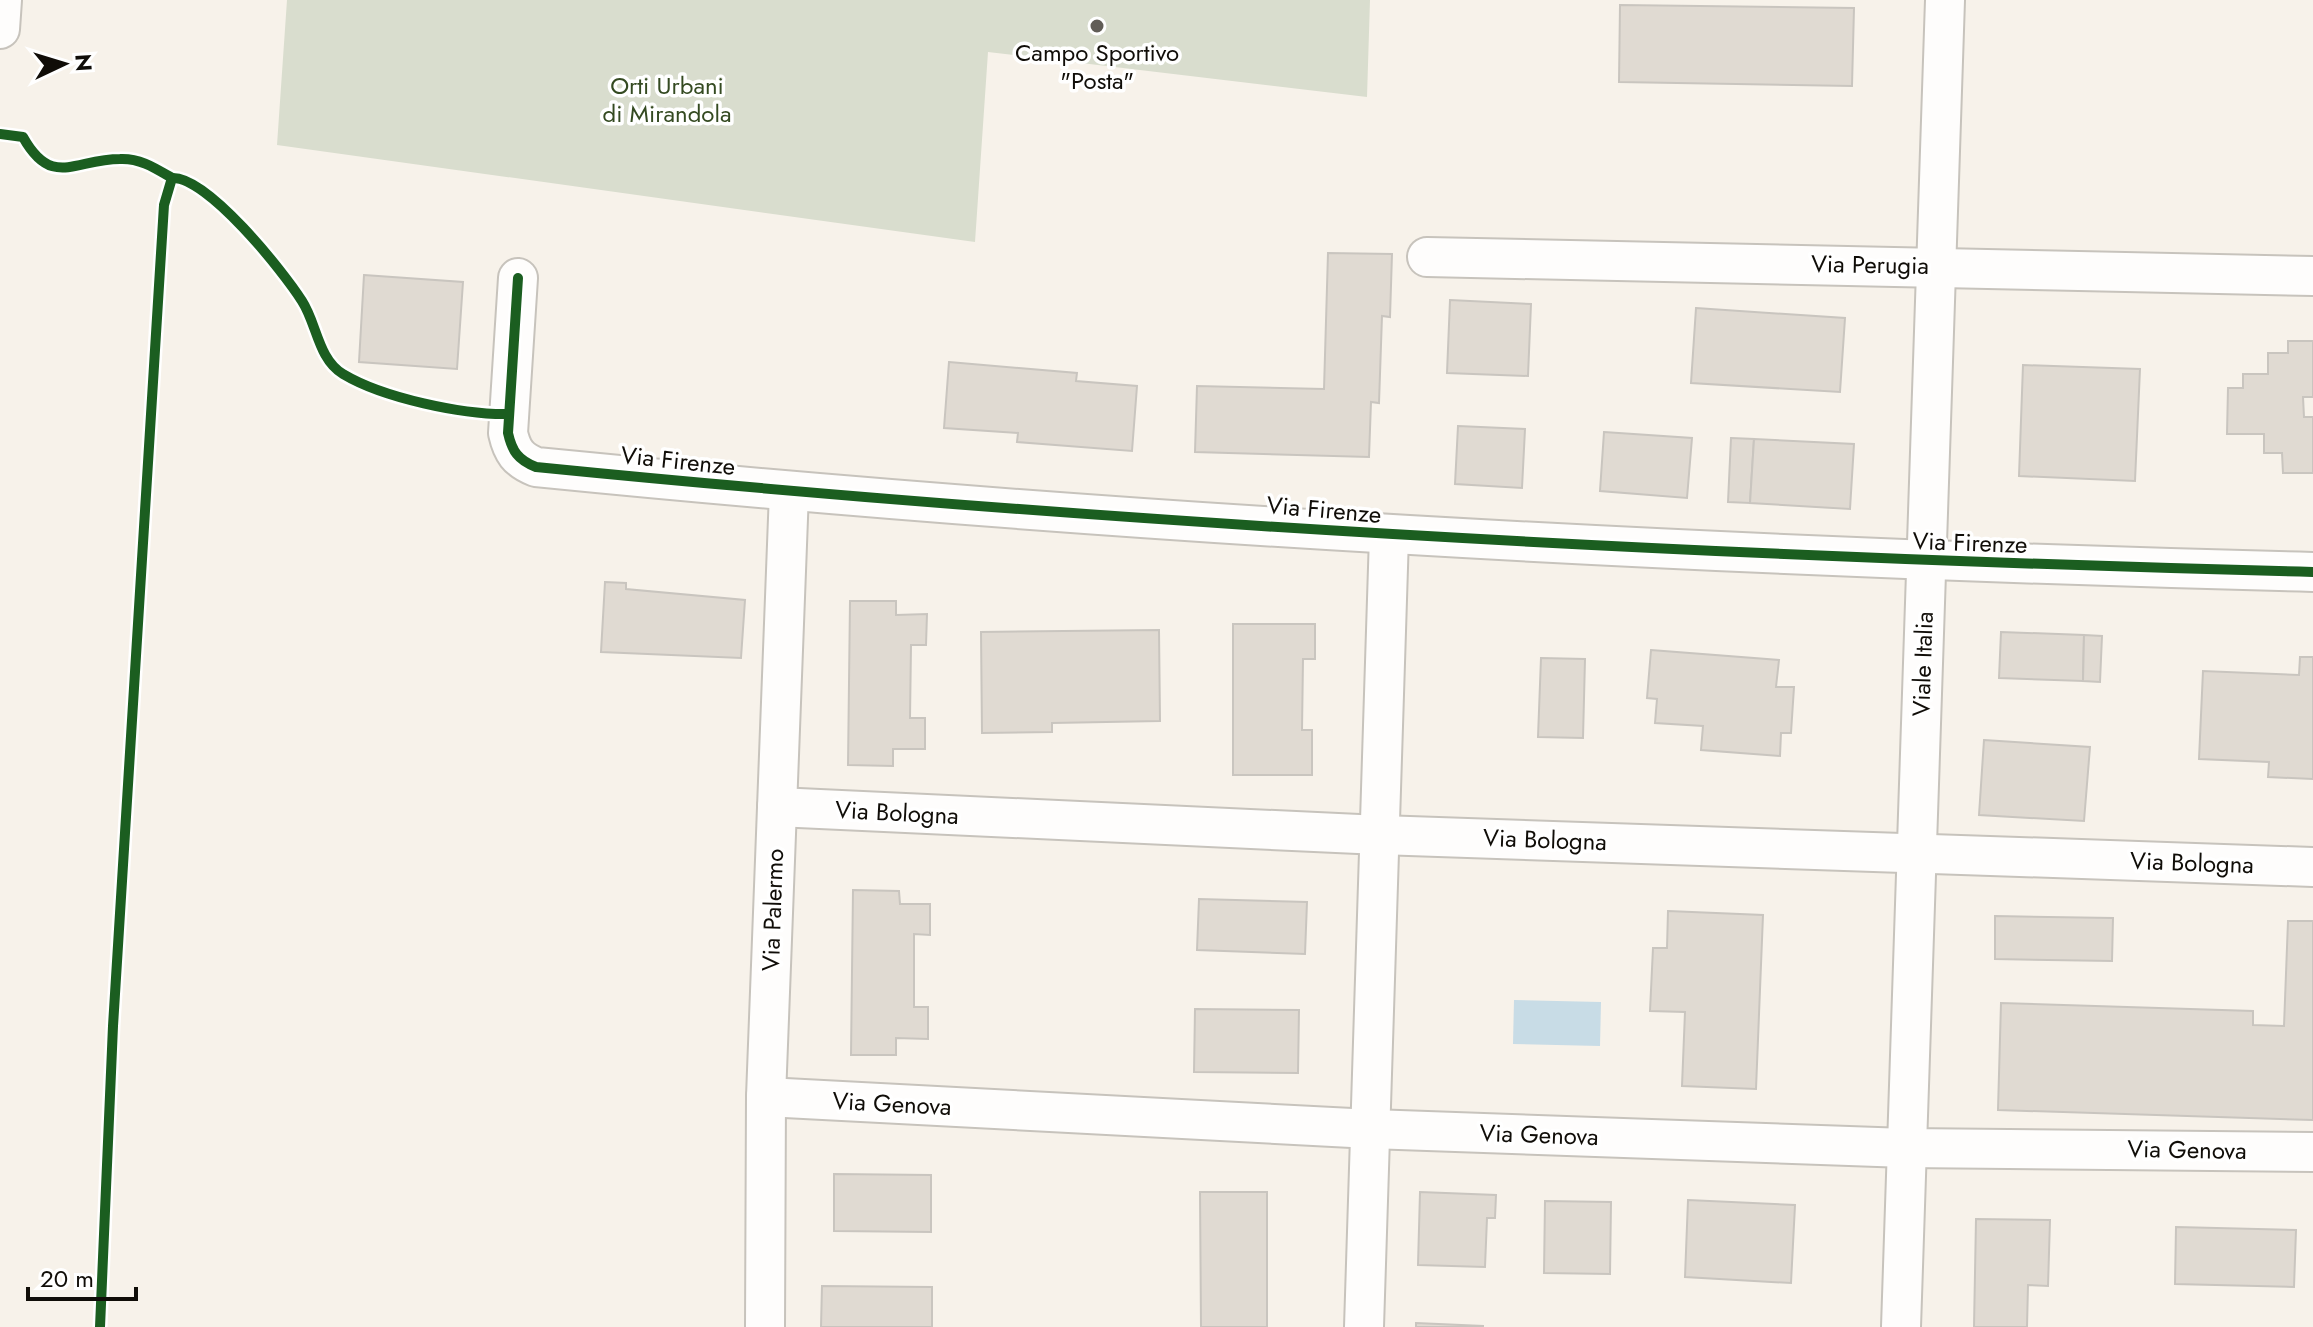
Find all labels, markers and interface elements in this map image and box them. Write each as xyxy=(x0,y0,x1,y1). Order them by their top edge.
marker: Campo Sportivo "Posta" xyxy=(1088,17,1106,35)
north arrow xyxy=(24,24,104,104)
place label: Campo Sportivo "Posta" xyxy=(1015,35,1179,98)
text: N xyxy=(67,53,101,72)
park label: Orti Urbani di Mirandola xyxy=(602,68,732,131)
street label: Via Perugia xyxy=(1811,246,1929,283)
street label: Via Firenze xyxy=(619,437,737,484)
street label: Via Firenze xyxy=(1265,487,1383,532)
street label: Via Firenze xyxy=(1912,523,2028,562)
street label: Viale Italia xyxy=(1903,611,1942,717)
street label: Via Bologna xyxy=(834,792,960,833)
street label: Via Bologna xyxy=(1483,820,1607,859)
street label: Via Bologna xyxy=(2130,843,2254,882)
street label: Via Palermo xyxy=(753,848,792,972)
street label: Via Genova xyxy=(832,1083,952,1124)
street label: Via Genova xyxy=(1479,1115,1599,1154)
street label: Via Genova xyxy=(2127,1131,2247,1168)
scale bar xyxy=(28,1251,136,1301)
text: 20 m xyxy=(40,1261,94,1296)

